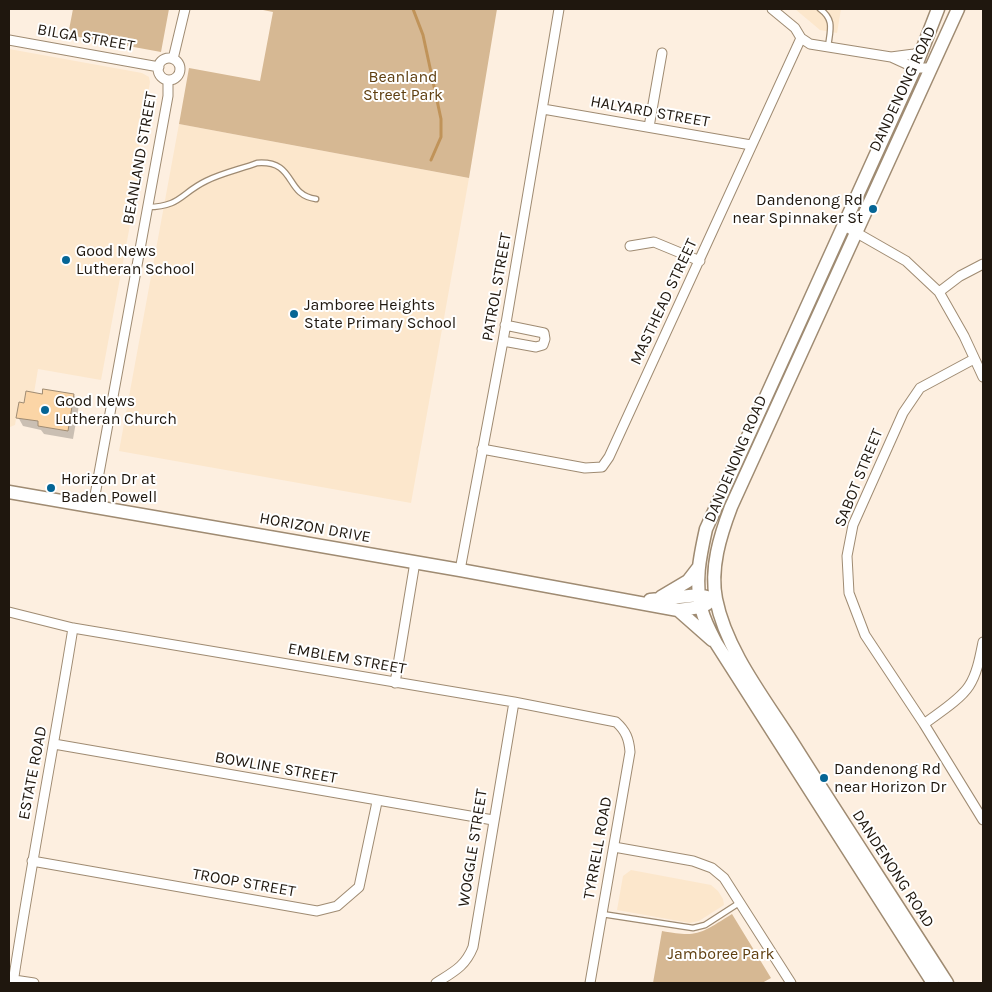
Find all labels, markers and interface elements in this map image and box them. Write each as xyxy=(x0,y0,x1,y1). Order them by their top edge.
street label: BILGA STREET xyxy=(36,20,136,56)
street label: DANDENONG ROAD xyxy=(865,23,941,155)
park label: Beanland Street Park xyxy=(363,67,443,105)
street label: BEANLAND STREET xyxy=(119,90,161,226)
street label: HALYARD STREET xyxy=(589,92,711,132)
place label: Dandenong Rd near Spinnaker St xyxy=(732,190,863,228)
marker: Dandenong Rd near Spinnaker St xyxy=(867,203,879,215)
street label: PATROL STREET xyxy=(478,231,516,343)
street label: MASTHEAD STREET xyxy=(626,236,702,368)
place label: Good News Lutheran School xyxy=(76,241,195,279)
marker: Good News Lutheran School xyxy=(60,254,72,266)
place label: Jamboree Heights State Primary School xyxy=(304,295,456,333)
marker: Jamboree Heights State Primary School xyxy=(288,308,300,320)
place label: Good News Lutheran Church xyxy=(55,391,177,429)
street label: DANDENONG ROAD xyxy=(701,392,771,526)
marker: Good News Lutheran Church xyxy=(39,404,51,416)
street label: SABOT STREET xyxy=(831,426,887,530)
place label: Horizon Dr at Baden Powell xyxy=(61,469,157,507)
marker: Horizon Dr at Baden Powell xyxy=(45,482,57,494)
street label: HORIZON DRIVE xyxy=(258,509,372,547)
street label: EMBLEM STREET xyxy=(286,639,408,679)
street label: ESTATE ROAD xyxy=(14,724,52,822)
street label: BOWLINE STREET xyxy=(213,748,339,788)
place label: Dandenong Rd near Horizon Dr xyxy=(834,759,946,797)
marker: Dandenong Rd near Horizon Dr xyxy=(818,772,830,784)
street label: WOGGLE STREET xyxy=(454,788,492,908)
street label: TYRRELL ROAD xyxy=(580,795,616,901)
street label: DANDENONG ROAD xyxy=(848,807,938,931)
street label: TROOP STREET xyxy=(191,864,297,902)
park label: Jamboree Park xyxy=(668,944,774,964)

